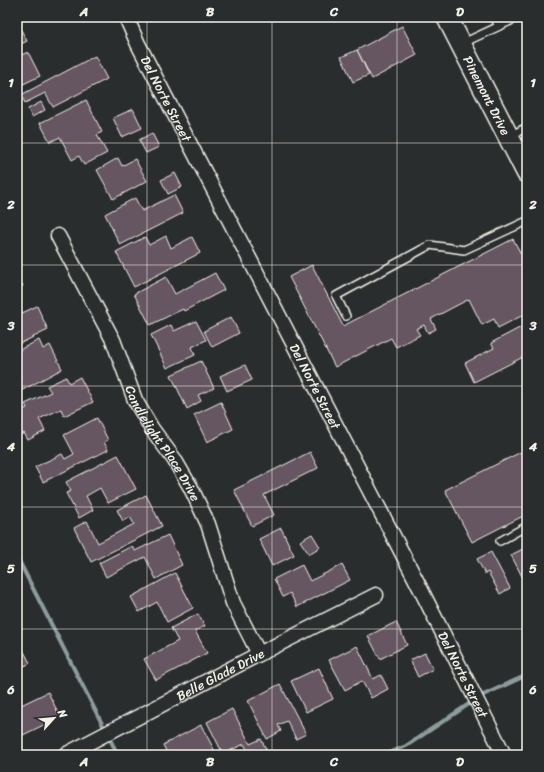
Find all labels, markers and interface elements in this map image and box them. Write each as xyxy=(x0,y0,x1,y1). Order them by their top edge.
text: A xyxy=(79,0,88,23)
text: B xyxy=(206,0,215,23)
text: C xyxy=(329,0,339,23)
text: D xyxy=(456,0,464,23)
street label: Pinemont Drive xyxy=(457,51,517,140)
street label: Del Norte Street xyxy=(134,52,198,147)
text: 1 xyxy=(8,71,14,94)
text: 1 xyxy=(530,71,536,94)
text: 2 xyxy=(6,193,15,216)
text: 2 xyxy=(528,193,537,216)
text: 3 xyxy=(6,314,15,337)
text: 3 xyxy=(528,314,537,337)
street label: Del Norte Street xyxy=(283,339,347,434)
street label: Candlelight Place Drive xyxy=(119,382,207,506)
text: 4 xyxy=(6,435,16,458)
text: 4 xyxy=(528,435,538,458)
text: 5 xyxy=(7,557,15,580)
text: 5 xyxy=(529,557,537,580)
street label: Del Norte Street xyxy=(432,627,495,723)
street label: Belle Glade Drive xyxy=(172,642,269,707)
text: 6 xyxy=(6,678,15,701)
text: 6 xyxy=(528,678,537,701)
north arrow xyxy=(34,698,74,738)
text: N xyxy=(52,705,73,722)
text: A xyxy=(79,750,88,772)
text: B xyxy=(206,750,215,772)
text: C xyxy=(329,750,339,772)
text: D xyxy=(456,750,464,772)

